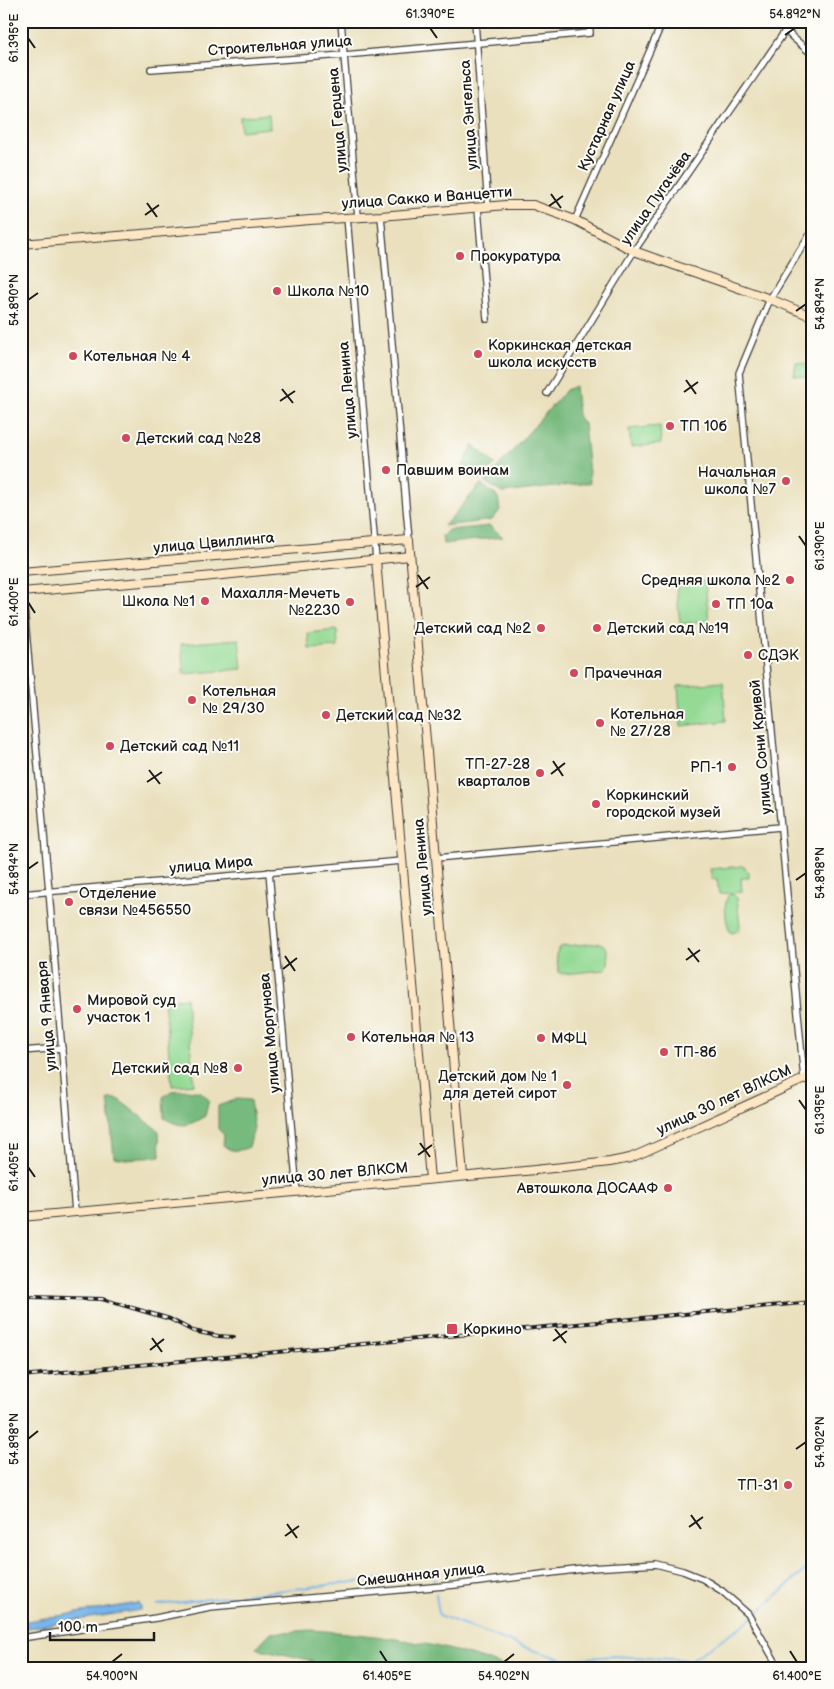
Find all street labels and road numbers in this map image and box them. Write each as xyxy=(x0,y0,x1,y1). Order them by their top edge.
street label: Строительная улица xyxy=(207,31,353,61)
street label: Кустарная улица xyxy=(574,58,640,174)
street label: улица Энгельса xyxy=(456,59,482,171)
street label: улица Герцена xyxy=(324,67,352,173)
street label: улица Пугачёва xyxy=(616,147,696,249)
street label: улица Сакко и Ванцетти xyxy=(341,183,513,213)
street label: улица Ленина xyxy=(334,340,362,439)
street label: улица Цвиллинга xyxy=(153,528,275,558)
street label: улица Сони Кривой xyxy=(746,679,776,815)
street label: улица Ленина xyxy=(409,817,437,916)
street label: улица Мира xyxy=(168,852,254,878)
street label: улица 9 Января xyxy=(33,960,61,1072)
street label: улица Моргунова xyxy=(255,972,285,1094)
street label: улица 30 лет ВЛКСМ xyxy=(653,1060,795,1140)
street label: улица 30 лет ВЛКСМ xyxy=(261,1158,409,1190)
street label: Смешанная улица xyxy=(356,1559,486,1591)

